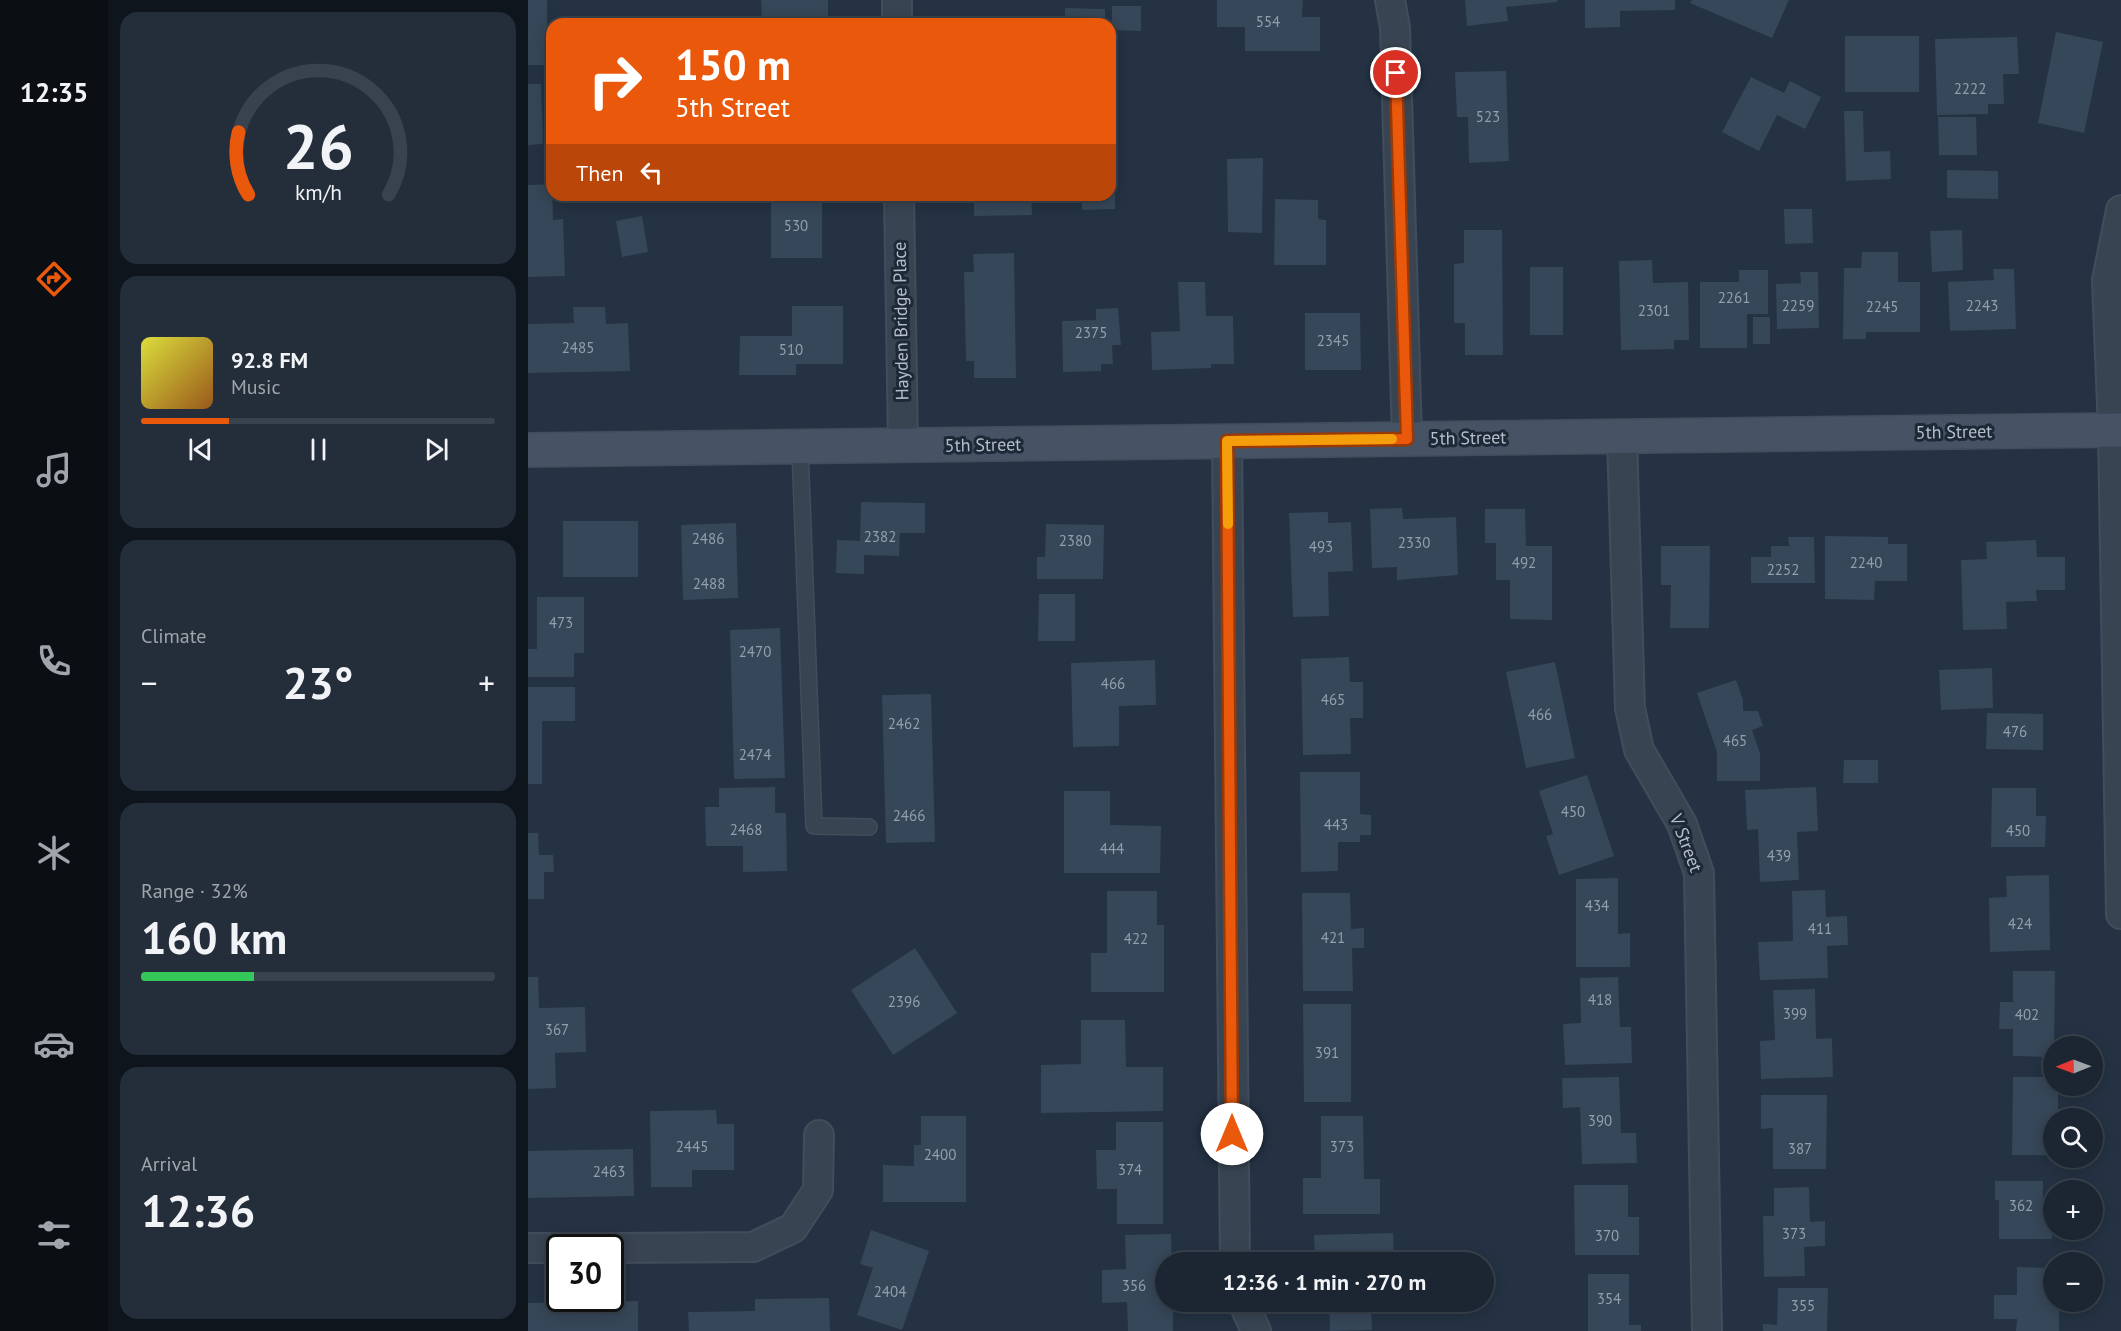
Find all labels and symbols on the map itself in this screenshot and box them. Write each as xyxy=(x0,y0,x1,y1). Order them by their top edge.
house number: 554 xyxy=(1256,12,1280,31)
pin xyxy=(1370,47,1421,98)
house number: 2222 xyxy=(1954,79,1986,98)
house number: 523 xyxy=(1476,107,1500,126)
house number: 530 xyxy=(784,216,808,235)
street label: Hayden Bridge Place xyxy=(888,241,913,401)
house number: 2261 xyxy=(1718,288,1750,307)
house number: 2259 xyxy=(1782,296,1814,315)
house number: 2243 xyxy=(1966,296,1998,315)
house number: 2245 xyxy=(1866,297,1898,316)
house number: 2301 xyxy=(1638,301,1670,320)
house number: 2375 xyxy=(1075,323,1107,342)
house number: 2345 xyxy=(1317,331,1349,350)
house number: 2485 xyxy=(562,338,594,357)
house number: 510 xyxy=(779,340,803,359)
street label: 5th Street xyxy=(1916,419,1992,444)
street label: 5th Street xyxy=(1430,425,1506,450)
street label: 5th Street xyxy=(945,432,1021,457)
house number: 2382 xyxy=(864,527,896,546)
house number: 2486 xyxy=(692,529,724,548)
house number: 2380 xyxy=(1059,531,1091,550)
house number: 2330 xyxy=(1398,533,1430,552)
house number: 493 xyxy=(1309,537,1333,556)
house number: 492 xyxy=(1512,553,1536,572)
house number: 2240 xyxy=(1850,553,1882,572)
house number: 2252 xyxy=(1767,560,1799,579)
house number: 2488 xyxy=(693,574,725,593)
house number: 473 xyxy=(549,613,573,632)
house number: 2470 xyxy=(739,642,771,661)
house number: 466 xyxy=(1101,674,1125,693)
house number: 465 xyxy=(1321,690,1345,709)
house number: 466 xyxy=(1528,705,1552,724)
house number: 2462 xyxy=(888,714,920,733)
house number: 476 xyxy=(2003,722,2027,741)
house number: 465 xyxy=(1723,731,1747,750)
house number: 2474 xyxy=(739,745,771,764)
house number: 450 xyxy=(1561,802,1585,821)
house number: 2466 xyxy=(893,806,925,825)
street label: V Street xyxy=(1665,810,1708,875)
house number: 443 xyxy=(1324,815,1348,834)
house number: 2468 xyxy=(730,820,762,839)
house number: 450 xyxy=(2006,821,2030,840)
house number: 444 xyxy=(1100,839,1124,858)
house number: 439 xyxy=(1767,846,1791,865)
house number: 434 xyxy=(1585,896,1609,915)
house number: 424 xyxy=(2008,914,2032,933)
house number: 411 xyxy=(1808,919,1832,938)
house number: 421 xyxy=(1321,928,1345,947)
house number: 422 xyxy=(1124,929,1148,948)
house number: 418 xyxy=(1588,990,1612,1009)
house number: 2396 xyxy=(888,992,920,1011)
house number: 399 xyxy=(1783,1004,1807,1023)
house number: 402 xyxy=(2015,1005,2039,1024)
house number: 367 xyxy=(545,1020,569,1039)
north arrow xyxy=(2043,1036,2103,1096)
house number: 391 xyxy=(1315,1043,1339,1062)
position arrow xyxy=(1200,1102,1264,1166)
house number: 390 xyxy=(1588,1111,1612,1130)
house number: 2445 xyxy=(676,1137,708,1156)
house number: 373 xyxy=(1330,1137,1354,1156)
house number: 387 xyxy=(1788,1139,1812,1158)
house number: 2400 xyxy=(924,1145,956,1164)
house number: 374 xyxy=(1118,1160,1142,1179)
house number: 2463 xyxy=(593,1162,625,1181)
house number: 362 xyxy=(2009,1196,2033,1215)
house number: 373 xyxy=(1782,1224,1806,1243)
house number: 370 xyxy=(1595,1226,1619,1245)
speed limit sign: 30 xyxy=(546,1234,624,1312)
house number: 356 xyxy=(1122,1276,1146,1295)
house number: 2404 xyxy=(874,1282,906,1301)
house number: 354 xyxy=(1597,1289,1621,1308)
house number: 355 xyxy=(1791,1296,1815,1315)

